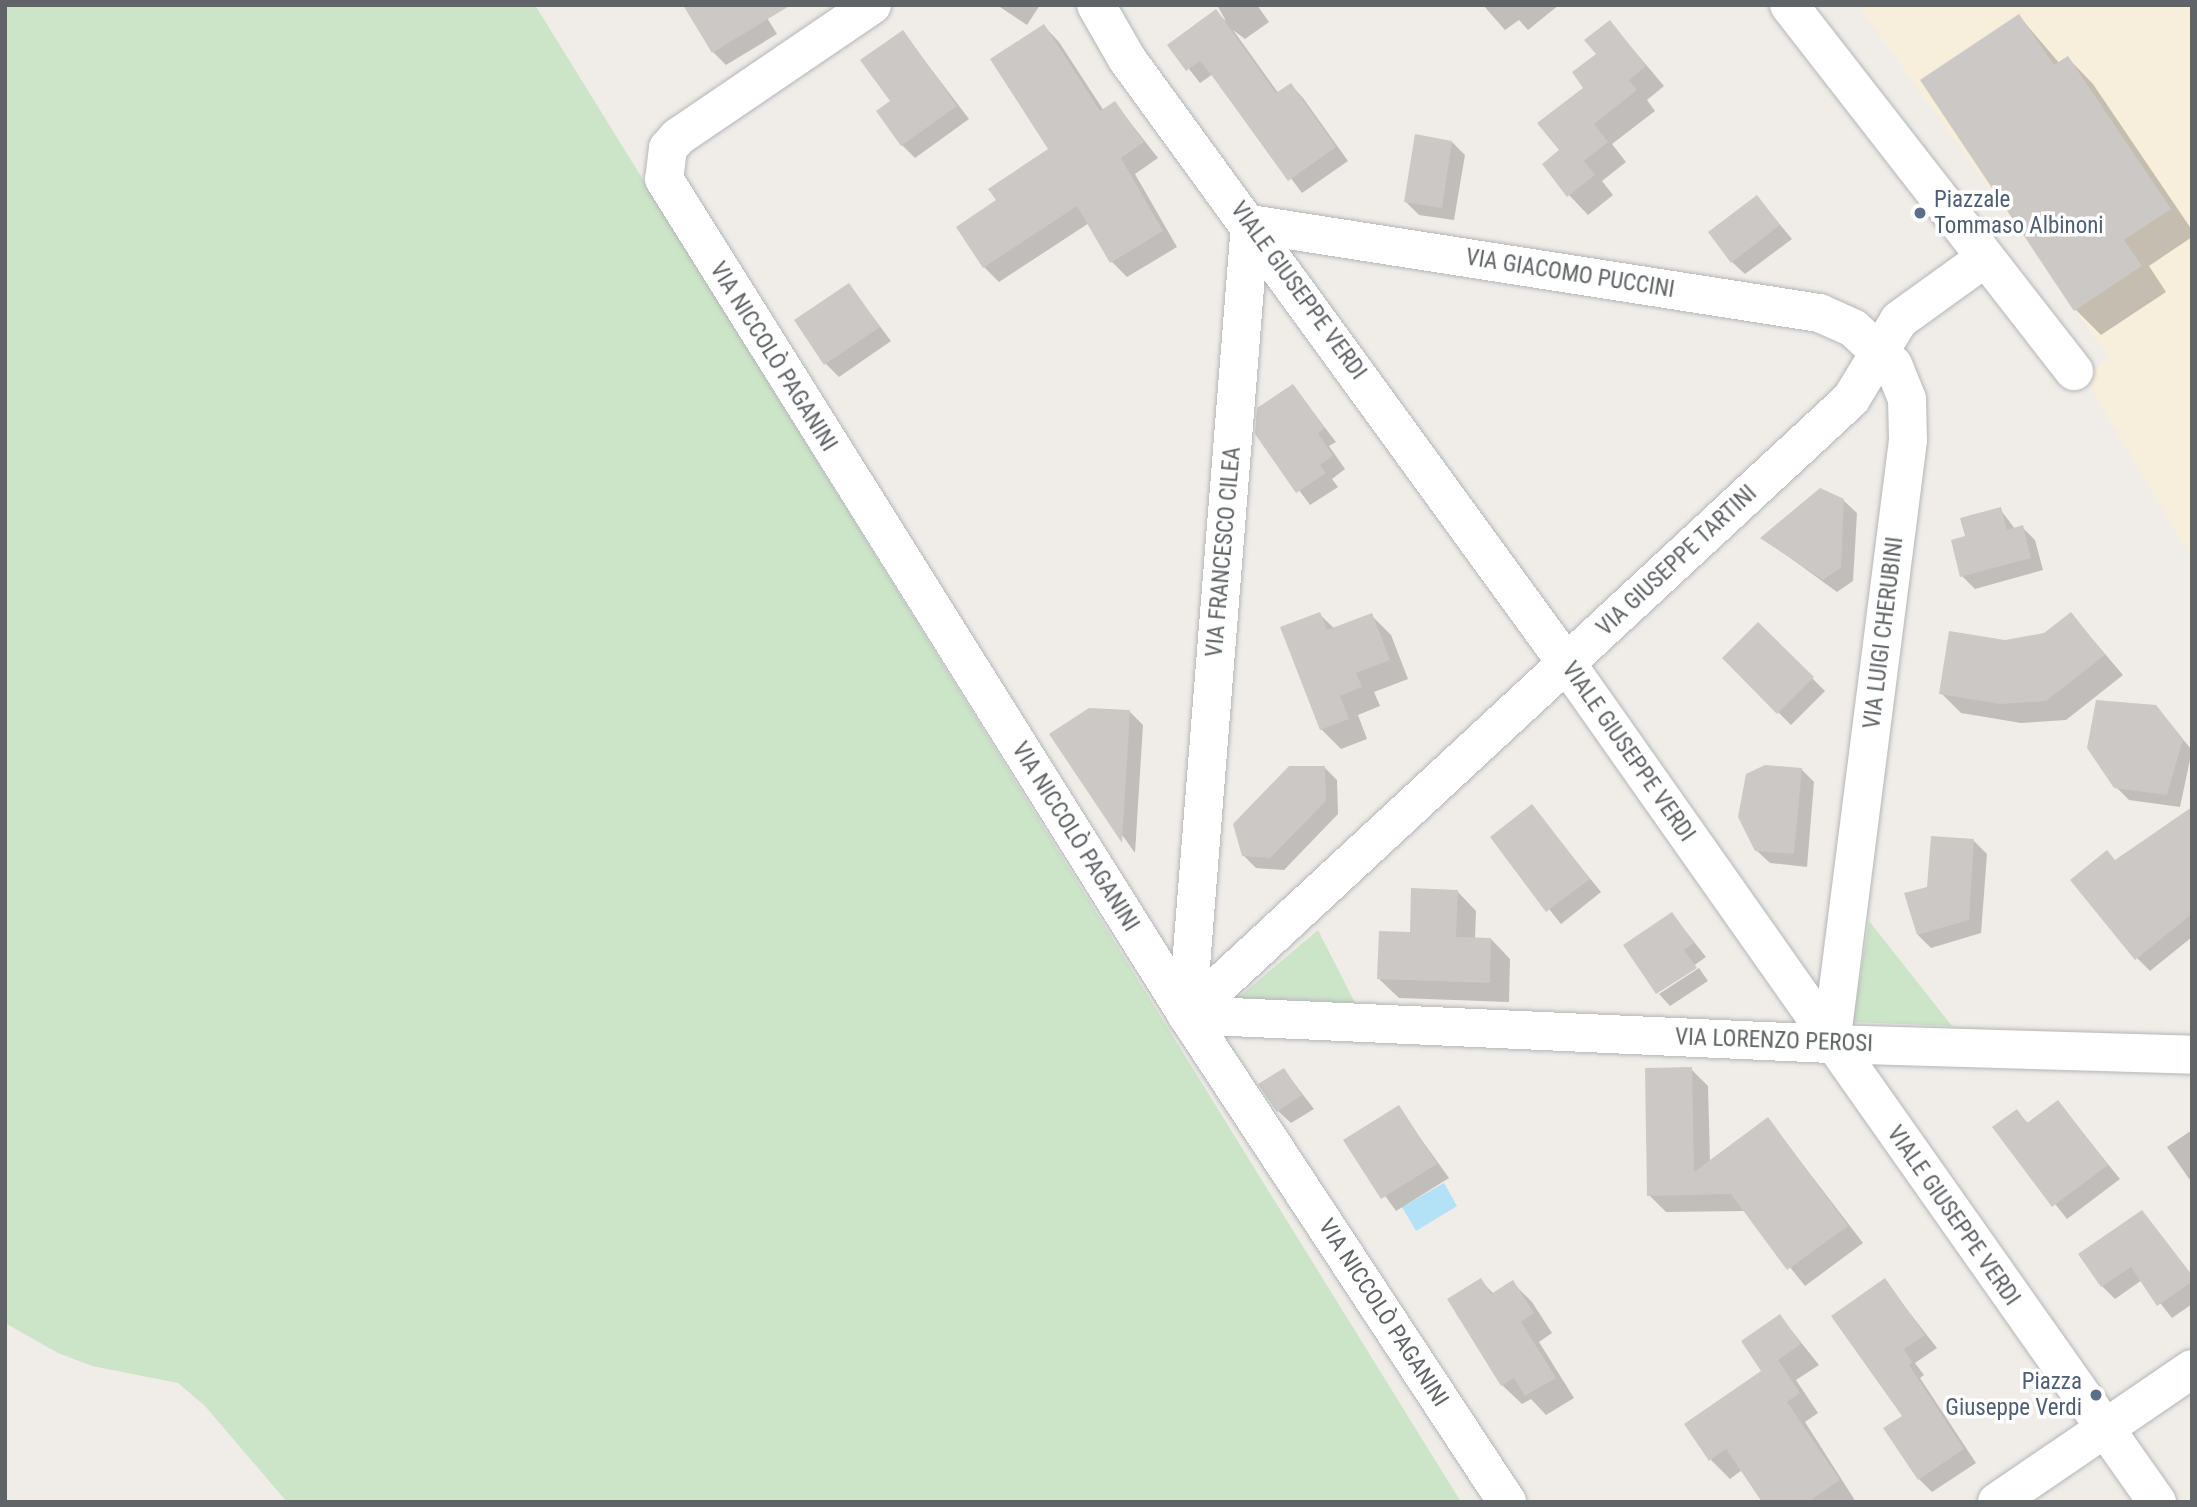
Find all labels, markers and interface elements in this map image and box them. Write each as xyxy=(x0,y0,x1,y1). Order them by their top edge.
place label: Piazzale Tommaso Albinoni xyxy=(1934,186,2104,240)
street label: VIALE GIUSEPPE VERDI xyxy=(1224,197,1372,385)
marker: Piazzale Tommaso Albinoni xyxy=(1912,205,1928,221)
street label: VIA GIACOMO PUCCINI xyxy=(1464,244,1676,304)
street label: VIA NICCOLÒ PAGANINI xyxy=(704,257,842,457)
street label: VIA FRANCESCO CILEA xyxy=(1201,446,1247,658)
street label: VIA GIUSEPPE TARTINI xyxy=(1591,480,1763,642)
street label: VIA LUIGI CHERUBINI xyxy=(1859,535,1909,731)
street label: VIALE GIUSEPPE VERDI xyxy=(1556,657,1700,847)
street label: VIA NICCOLÒ PAGANINI xyxy=(1006,737,1144,937)
street label: VIA LORENZO PEROSI xyxy=(1675,1024,1873,1058)
street label: VIALE GIUSEPPE VERDI xyxy=(1881,1121,2025,1311)
street label: VIA NICCOLÒ PAGANINI xyxy=(1312,1214,1454,1412)
place label: Piazza Giuseppe Verdi xyxy=(1945,1368,2082,1422)
marker: Piazza Giuseppe Verdi xyxy=(2088,1387,2104,1403)

